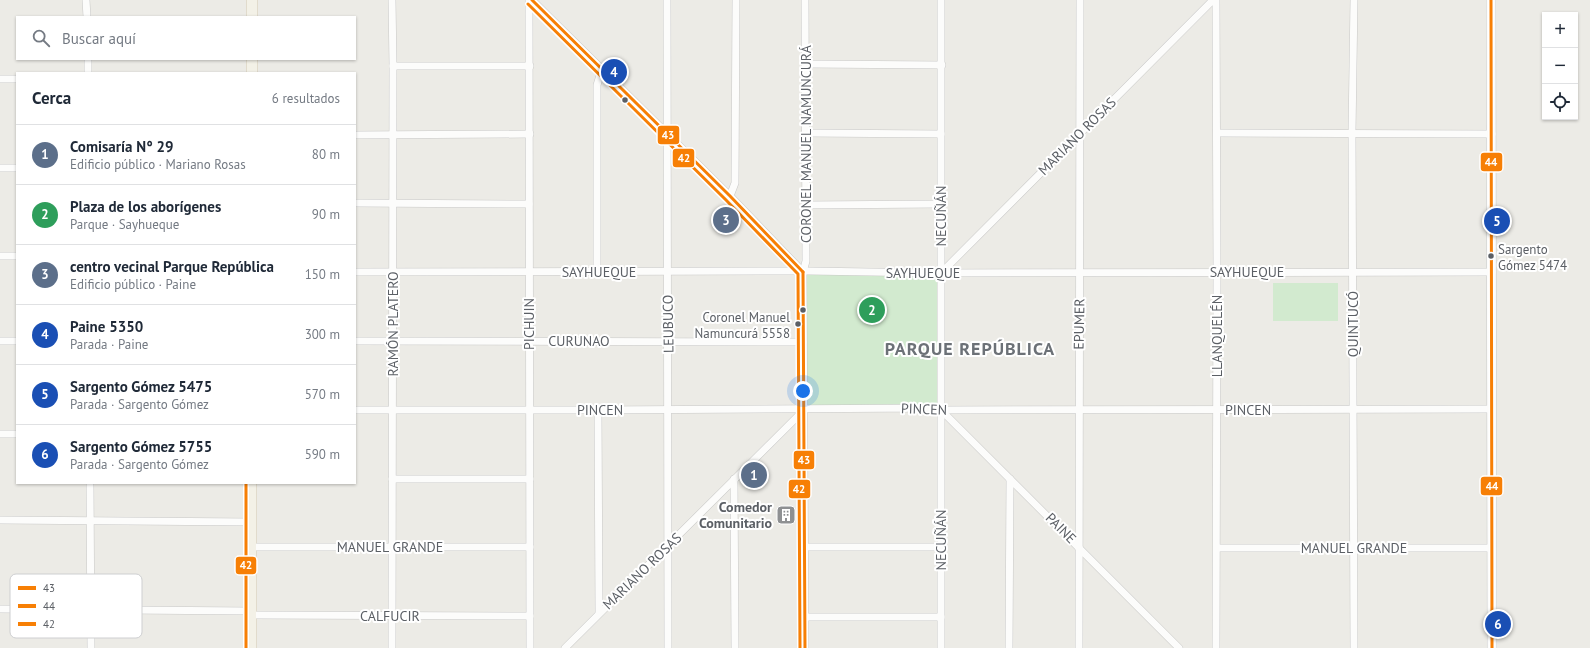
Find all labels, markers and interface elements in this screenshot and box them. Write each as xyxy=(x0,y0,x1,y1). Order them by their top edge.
map controls xyxy=(1542,12,1578,120)
button: + xyxy=(1542,12,1578,48)
search box xyxy=(16,16,356,60)
icon: search xyxy=(30,27,52,49)
text: Buscar aquí xyxy=(62,29,136,48)
street label: CORONEL MANUEL NAMUNCURÁ xyxy=(797,44,815,243)
button: − xyxy=(1542,48,1578,84)
pin: 4 xyxy=(601,57,627,87)
button: locate xyxy=(1542,84,1578,120)
text: Cerca xyxy=(32,87,71,109)
text: 6 resultados xyxy=(272,90,340,107)
street label: MARIANO ROSAS xyxy=(1034,93,1120,179)
unlabelled marker xyxy=(620,95,630,105)
line badge: 43 xyxy=(657,125,680,145)
text: 43 xyxy=(662,128,674,142)
text: Comisaría N° 29 xyxy=(70,137,174,156)
text: 1 xyxy=(41,146,49,163)
text: 80 m xyxy=(312,146,340,163)
line badge: 42 xyxy=(672,148,695,168)
text: 42 xyxy=(678,151,690,165)
line badge: 44 xyxy=(1480,152,1503,172)
text: 44 xyxy=(1485,155,1498,169)
text: Edificio público · Mariano Rosas xyxy=(70,156,246,173)
street label: NECUÑÁN xyxy=(932,185,950,247)
text: Plaza de los aborígenes xyxy=(70,197,221,216)
pin: 3 xyxy=(713,205,739,235)
text: 2 xyxy=(41,206,49,223)
text: 90 m xyxy=(312,206,340,223)
pin: 5 xyxy=(1484,206,1510,236)
text: Parque · Sayhueque xyxy=(70,216,179,233)
place label: Sargento Gómez 5474 xyxy=(1498,241,1567,274)
marker: Sargento Gómez 5474 xyxy=(1486,251,1496,261)
text: centro vecinal Parque República xyxy=(70,257,274,276)
street label: SAYHUEQUE xyxy=(562,263,636,281)
street label: SAYHUEQUE xyxy=(1210,263,1284,281)
street label: SAYHUEQUE xyxy=(886,264,960,282)
text: 3 xyxy=(41,266,49,283)
text: 150 m xyxy=(305,266,340,283)
street label: RAMÓN PLATERO xyxy=(384,272,402,376)
text: Edificio público · Paine xyxy=(70,276,196,293)
street label: QUINTUCÓ xyxy=(1344,291,1362,357)
street label: LEUBUCO xyxy=(658,295,678,353)
pin: 2 xyxy=(859,295,885,325)
street label: LLANQUELÉN xyxy=(1208,295,1226,377)
street label: PICHUIN xyxy=(520,298,538,350)
street label: EPUMER xyxy=(1070,298,1088,350)
unlabelled marker xyxy=(798,305,808,315)
place label: Coronel Manuel Namuncurá 5558 xyxy=(695,309,790,342)
text: Paine 5350 xyxy=(70,317,143,336)
marker: Coronel Manuel Namuncurá 5558 xyxy=(793,319,803,329)
text: 4 xyxy=(41,326,49,343)
text: 300 m xyxy=(305,326,340,343)
street label: CURUNAO xyxy=(548,332,610,350)
text: Parada · Paine xyxy=(70,336,148,353)
district label: PARQUE REPÚBLICA xyxy=(885,337,1055,360)
text: Sargento Gómez 5475 xyxy=(70,377,212,396)
your location xyxy=(793,381,813,401)
text: 5 xyxy=(41,386,49,403)
text: 570 m xyxy=(305,386,340,403)
text: Parada · Sargento Gómez xyxy=(70,396,209,413)
street label: PINCEN xyxy=(901,399,947,419)
street label: PINCEN xyxy=(577,401,623,419)
street label: PINCEN xyxy=(1225,401,1271,419)
text: Sargento Gómez 5755 xyxy=(70,437,212,456)
text: 6 xyxy=(41,446,49,463)
text: 590 m xyxy=(305,446,340,463)
line badge: 43 xyxy=(793,450,815,470)
text: 43 xyxy=(798,453,810,467)
text: Parada · Sargento Gómez xyxy=(70,456,209,473)
pin: 1 xyxy=(741,460,767,490)
line badge: 44 xyxy=(1480,476,1503,496)
line badge: 42 xyxy=(788,479,811,499)
text: 44 xyxy=(1486,479,1499,493)
text: 42 xyxy=(793,482,805,496)
place label: Comedor Comunitario xyxy=(699,498,772,532)
building icon: Comedor Comunitario xyxy=(775,504,797,526)
street label: NECUÑÁN xyxy=(932,509,950,571)
street label: PAINE xyxy=(1042,509,1080,547)
street label: MARIANO ROSAS xyxy=(599,529,685,613)
street label: MANUEL GRANDE xyxy=(337,538,443,556)
street label: MANUEL GRANDE xyxy=(1301,539,1407,557)
line badge: 42 xyxy=(235,556,257,575)
text: 42 xyxy=(240,558,252,572)
legend xyxy=(10,574,142,638)
text: 43 xyxy=(43,581,55,595)
text: 44 xyxy=(43,599,55,613)
street label: CALFUCIR xyxy=(360,607,420,625)
pin: 6 xyxy=(1485,609,1511,639)
text: 42 xyxy=(43,617,55,631)

